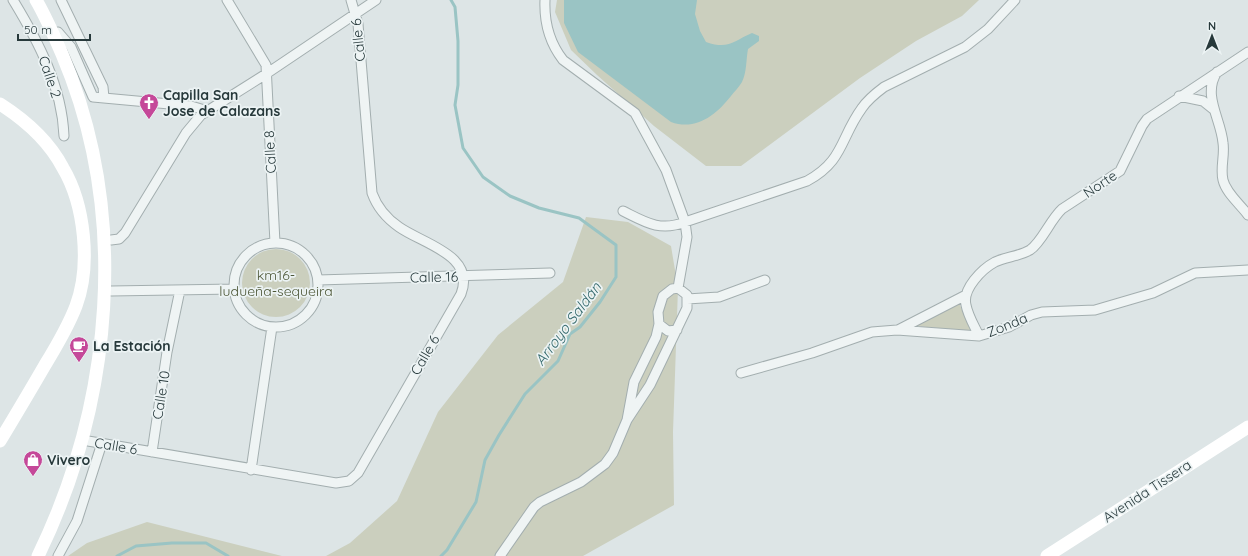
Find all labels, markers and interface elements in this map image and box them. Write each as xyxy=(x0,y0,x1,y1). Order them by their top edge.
scale bar xyxy=(18,16,90,42)
north arrow xyxy=(1192,16,1232,56)
street label: Calle 6 xyxy=(347,17,369,62)
text: N xyxy=(1208,19,1216,33)
text: 50 m xyxy=(24,22,52,37)
street label: Calle 2 xyxy=(34,54,66,101)
place label: Capilla San Jose de Calazans xyxy=(163,86,280,120)
church icon: Capilla San Jose de Calazans xyxy=(138,92,160,120)
street label: Calle 8 xyxy=(260,130,280,174)
street label: Norte xyxy=(1080,166,1120,202)
park label: km16- ludueña-sequeira xyxy=(219,266,333,300)
street label: Calle 16 xyxy=(410,268,459,286)
water label: Arroyo Saldán xyxy=(530,278,605,369)
street label: Zonda xyxy=(984,309,1030,341)
street label: Calle 6 xyxy=(406,331,444,378)
cafe icon: La Estación xyxy=(68,335,90,363)
place label: La Estación xyxy=(93,337,171,355)
street label: Calle 10 xyxy=(148,369,174,421)
street label: Calle 6 xyxy=(93,433,139,459)
shop icon: Vivero xyxy=(22,449,44,477)
place label: Vivero xyxy=(47,451,91,469)
street label: Avenida Tissera xyxy=(1099,456,1195,526)

